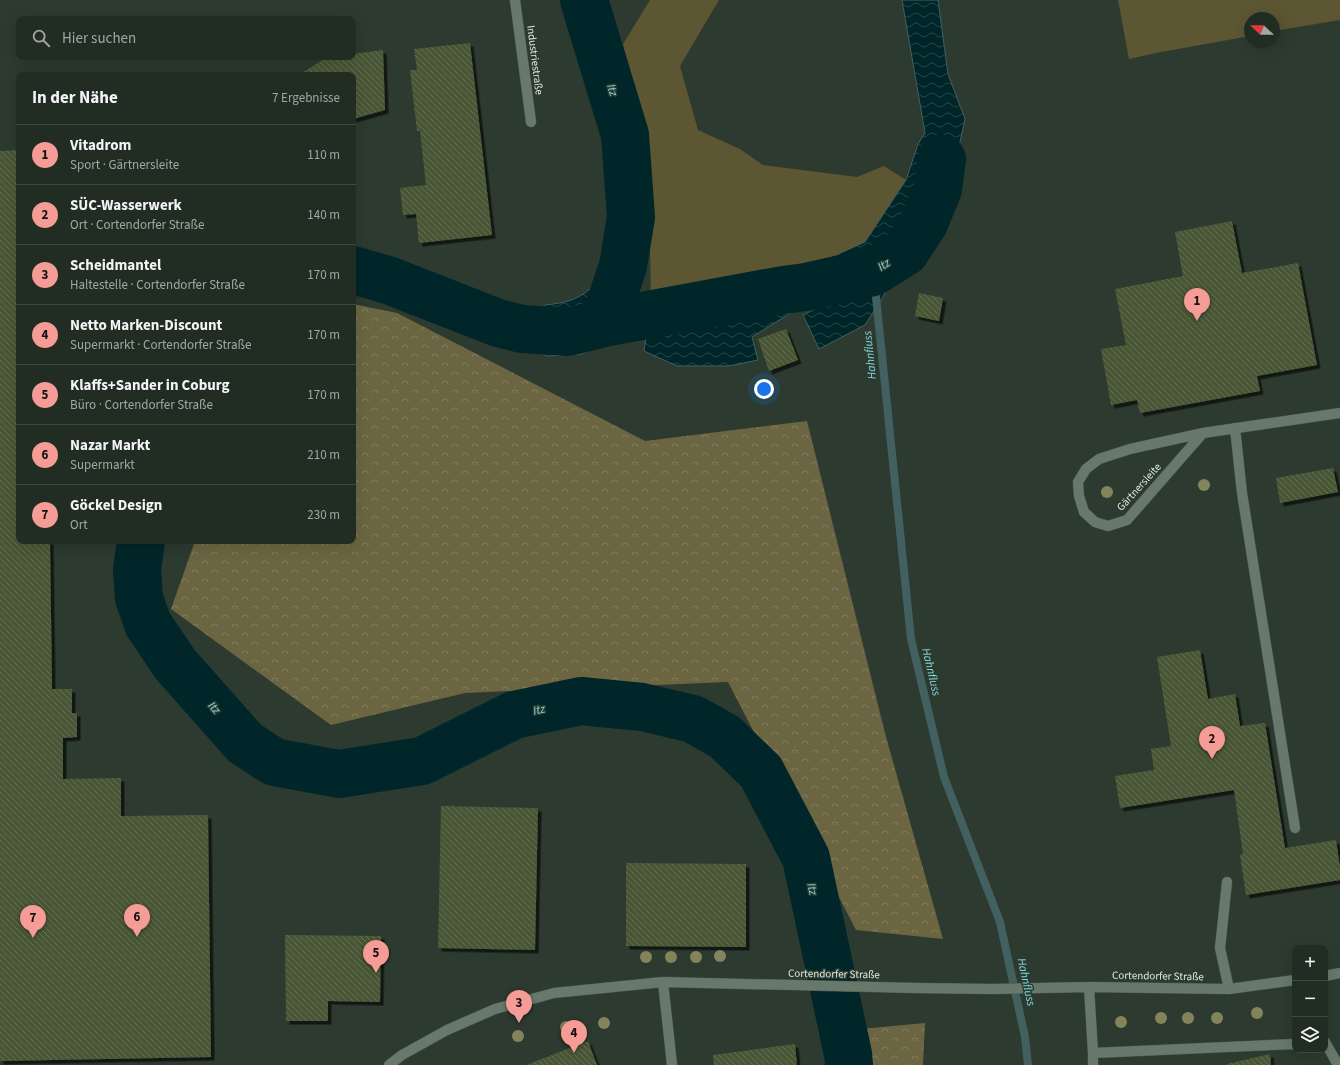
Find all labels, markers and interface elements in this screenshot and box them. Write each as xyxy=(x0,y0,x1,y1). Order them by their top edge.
north arrow xyxy=(1244,12,1280,48)
search box xyxy=(16,16,356,60)
street label: Industriestraße xyxy=(523,24,547,96)
icon: search xyxy=(30,27,52,49)
text: Hier suchen xyxy=(62,28,136,49)
water label: Itz xyxy=(602,82,622,99)
text: In der Nähe xyxy=(32,86,118,110)
text: 7 Ergebnisse xyxy=(272,89,340,107)
text: Vitadrom xyxy=(70,135,131,156)
text: 1 xyxy=(42,146,48,164)
text: 110 m xyxy=(307,146,340,164)
text: Sport · Gärtnersleite xyxy=(70,156,179,174)
text: SÜC-Wasserwerk xyxy=(70,195,182,216)
text: 2 xyxy=(42,206,48,224)
text: 140 m xyxy=(307,206,340,224)
text: Ort · Cortendorfer Straße xyxy=(70,216,204,234)
water label: Itz xyxy=(874,254,894,275)
text: Scheidmantel xyxy=(70,255,161,276)
text: 3 xyxy=(42,266,48,284)
text: 170 m xyxy=(307,266,340,284)
text: Haltestelle · Cortendorfer Straße xyxy=(70,276,245,294)
pin: 1 xyxy=(1184,288,1210,321)
text: Netto Marken-Discount xyxy=(70,315,222,336)
text: 4 xyxy=(42,326,48,344)
text: 170 m xyxy=(307,326,340,344)
water label: Hahnfluss xyxy=(859,330,881,380)
text: Supermarkt · Cortendorfer Straße xyxy=(70,336,252,354)
text: Klaffs+Sander in Coburg xyxy=(70,375,230,396)
your location xyxy=(754,379,774,399)
text: 5 xyxy=(42,386,48,404)
text: 170 m xyxy=(307,386,340,404)
text: Büro · Cortendorfer Straße xyxy=(70,396,213,414)
text: Nazar Markt xyxy=(70,435,150,456)
text: 6 xyxy=(42,446,48,464)
text: 210 m xyxy=(307,446,340,464)
text: Supermarkt xyxy=(70,456,135,474)
street label: Gärtnersleite xyxy=(1113,459,1165,514)
text: Göckel Design xyxy=(70,495,162,516)
text: 7 xyxy=(42,506,48,524)
text: 230 m xyxy=(307,506,340,524)
text: Ort xyxy=(70,516,88,534)
water label: Hahnfluss xyxy=(917,646,945,698)
water label: Itz xyxy=(204,698,225,719)
water label: Itz xyxy=(531,700,548,720)
pin: 2 xyxy=(1199,726,1225,759)
water label: Itz xyxy=(802,881,822,898)
pin: 6 xyxy=(124,904,150,937)
pin: 7 xyxy=(20,905,46,938)
pin: 5 xyxy=(363,940,389,973)
map controls xyxy=(1292,945,1328,1053)
button: + xyxy=(1292,945,1328,981)
water label: Hahnfluss xyxy=(1013,956,1039,1008)
street label: Cortendorfer Straße xyxy=(788,966,881,982)
street label: Cortendorfer Straße xyxy=(1112,968,1205,984)
button: − xyxy=(1292,981,1328,1017)
pin: 3 xyxy=(506,990,532,1023)
button: layers xyxy=(1292,1017,1328,1053)
pin: 4 xyxy=(561,1020,587,1053)

